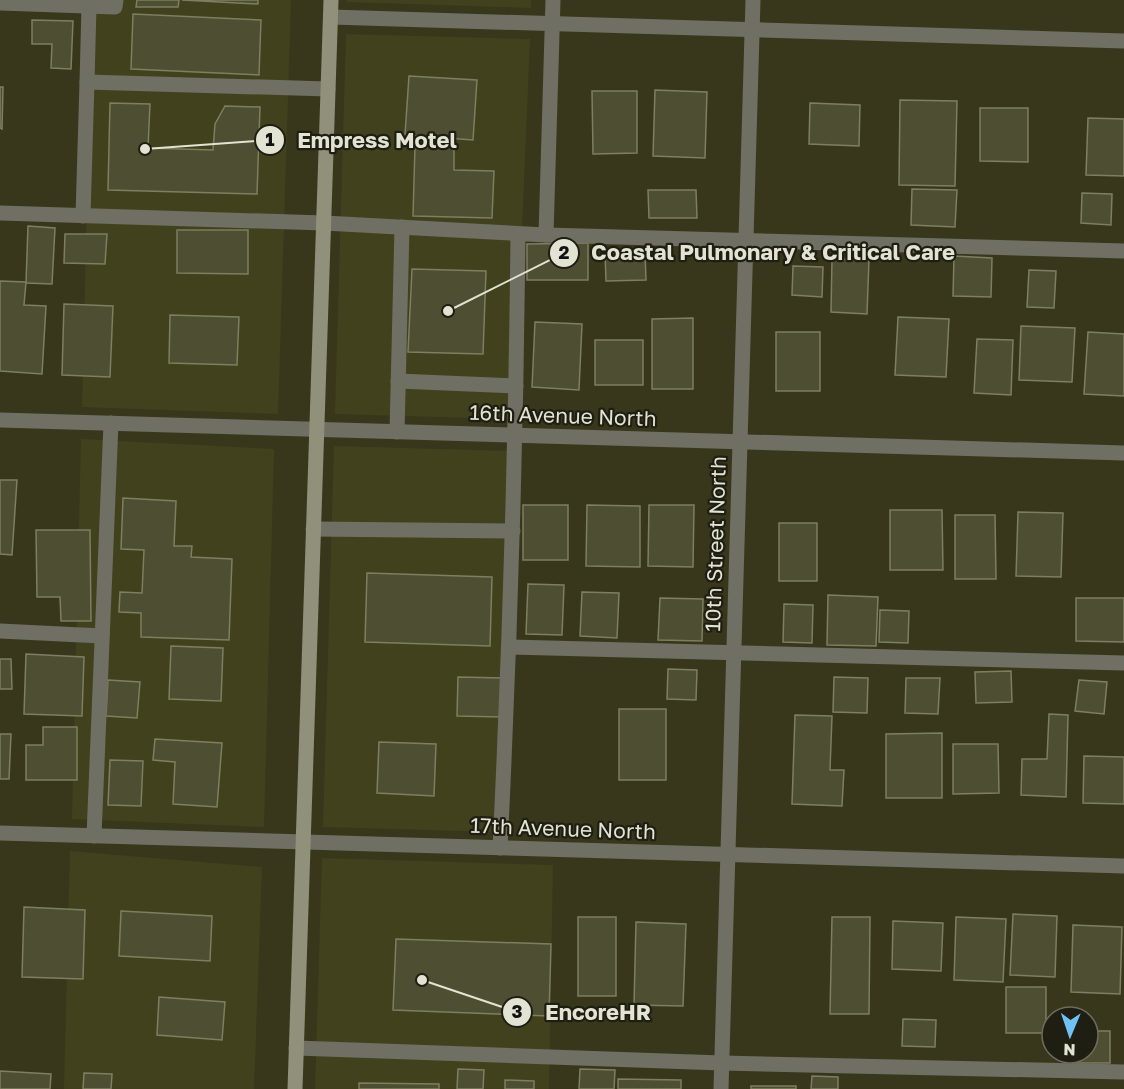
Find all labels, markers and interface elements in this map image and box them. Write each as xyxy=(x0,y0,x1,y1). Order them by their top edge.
callout: Empress Motel xyxy=(255,120,469,160)
text: Empress Motel xyxy=(297,126,457,153)
text: 1 xyxy=(265,128,275,150)
callout: Coastal Pulmonary & Critical Care xyxy=(549,233,967,273)
text: Coastal Pulmonary & Critical Care xyxy=(591,238,955,265)
text: 2 xyxy=(559,241,570,263)
street label: 16th Avenue North xyxy=(469,399,657,431)
street label: 10th Street North xyxy=(699,456,731,632)
street label: 17th Avenue North xyxy=(470,812,656,844)
callout: EncoreHR xyxy=(502,992,663,1032)
text: EncoreHR xyxy=(545,998,651,1025)
text: 3 xyxy=(512,1000,523,1022)
north arrow xyxy=(1040,1005,1100,1065)
text: N xyxy=(1063,1040,1076,1060)

